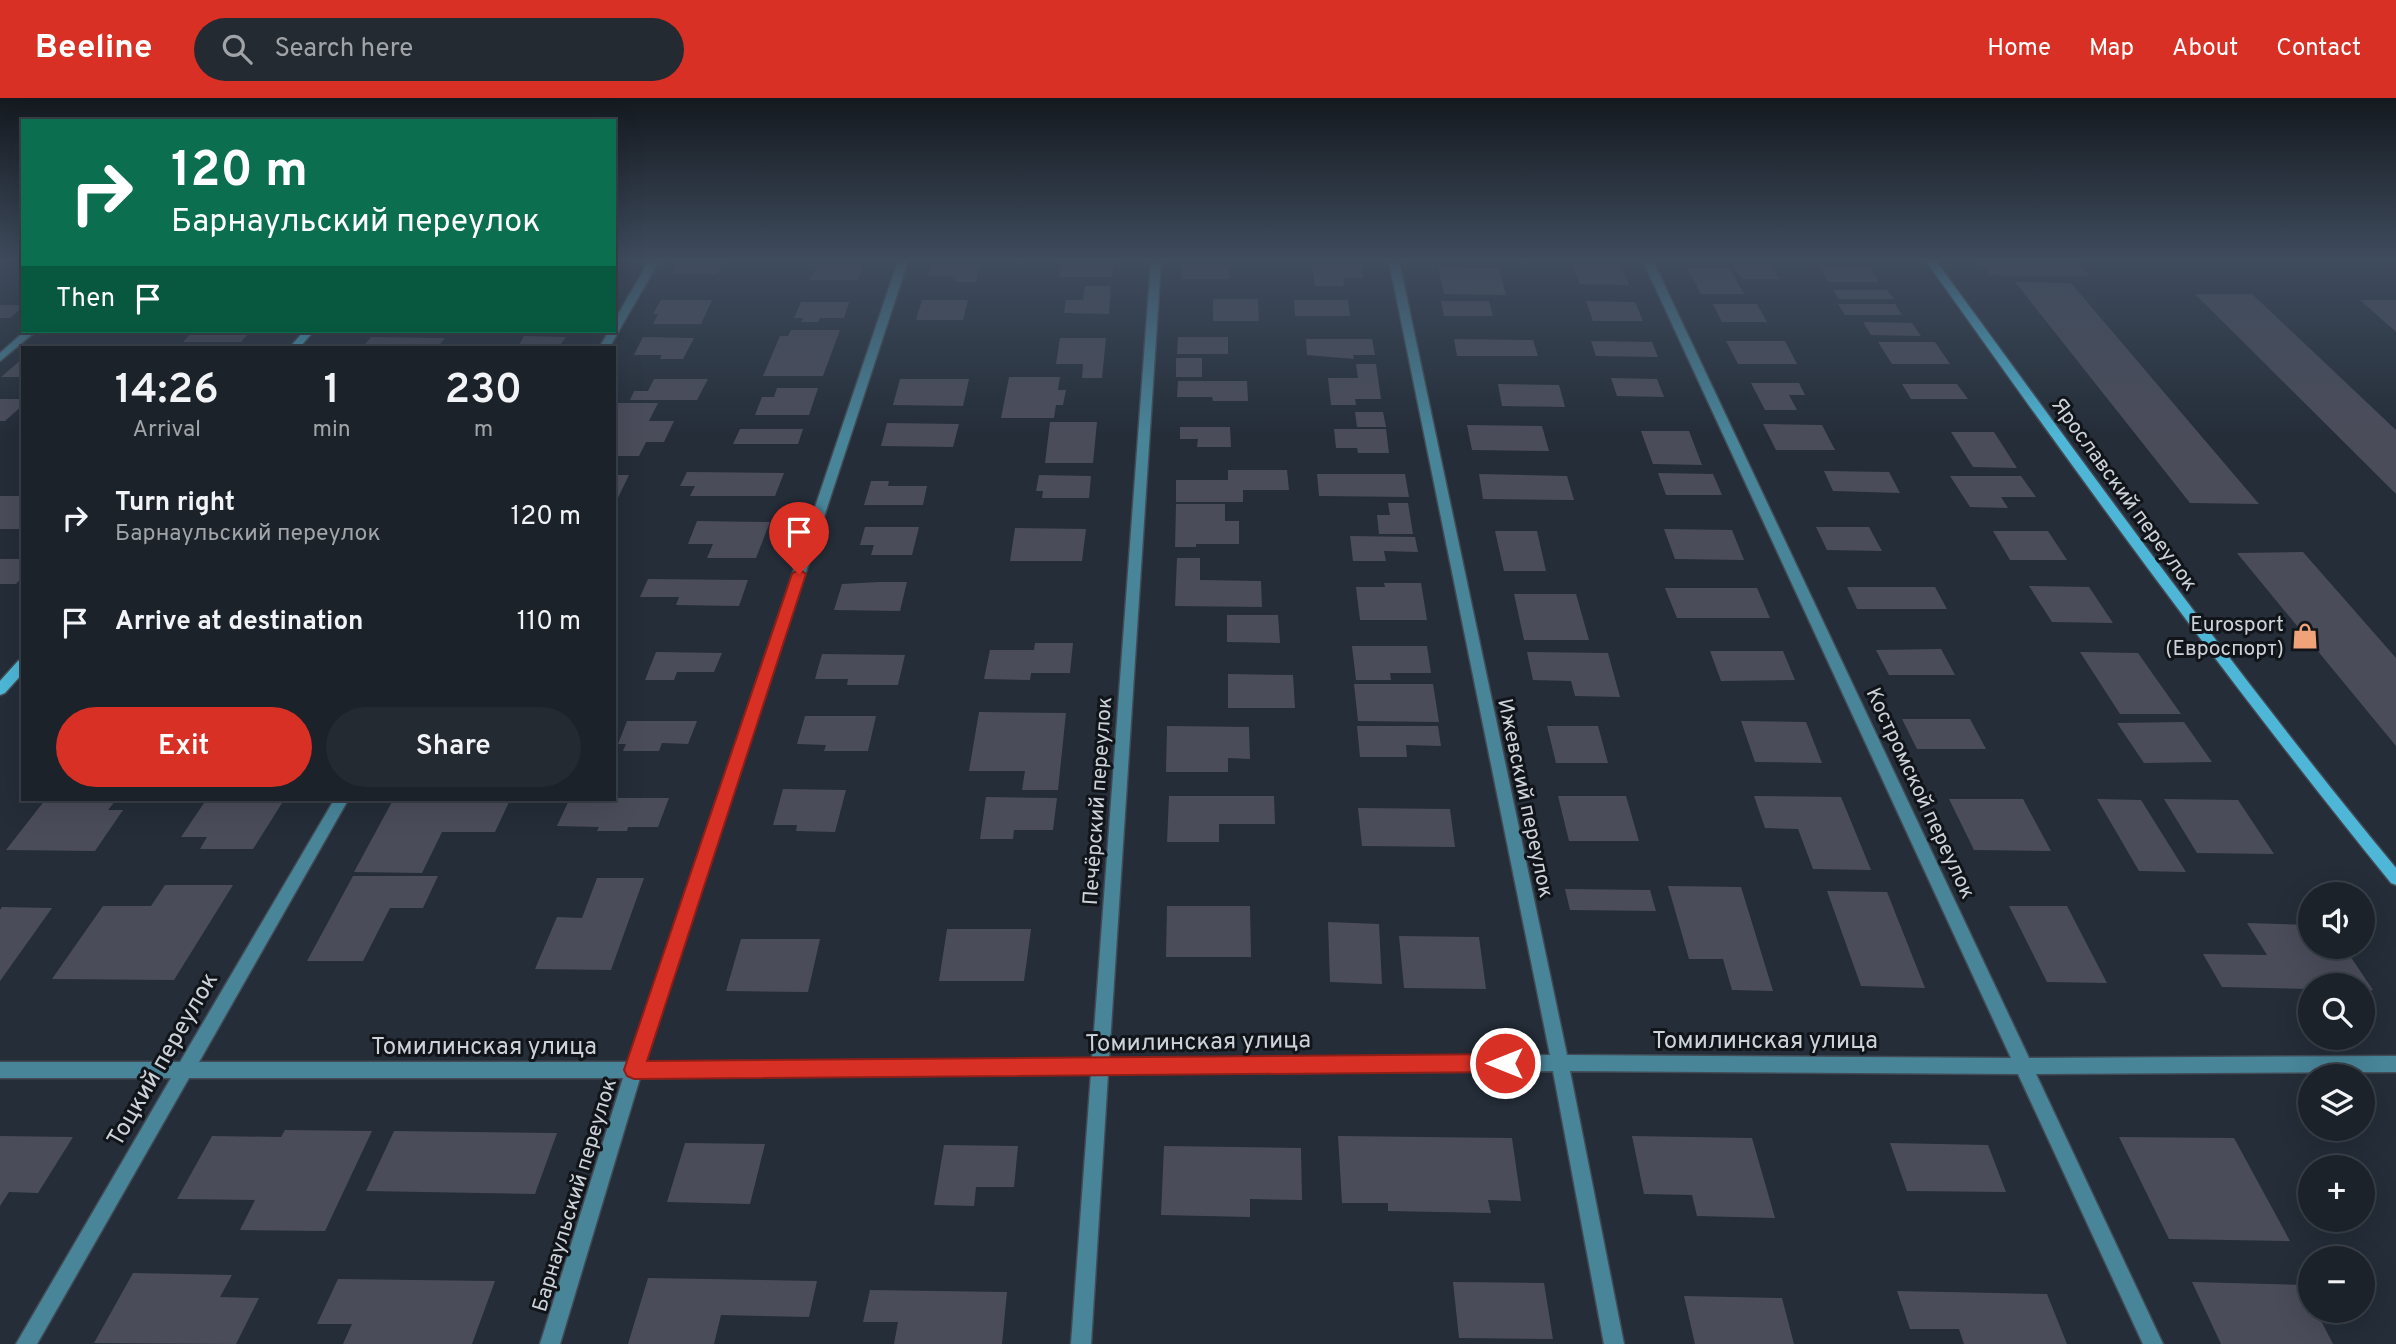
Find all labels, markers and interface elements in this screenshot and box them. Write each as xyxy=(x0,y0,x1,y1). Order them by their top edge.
search box xyxy=(194,18,684,81)
text: Beeline xyxy=(35,28,152,70)
icon: search xyxy=(218,30,256,68)
text: Search here xyxy=(274,33,413,66)
text: Home xyxy=(1987,34,2051,64)
text: Map xyxy=(2089,34,2134,64)
text: About xyxy=(2172,34,2238,64)
text: Contact xyxy=(2276,34,2361,64)
text: 120 m xyxy=(171,142,308,204)
icon: right xyxy=(56,147,147,238)
text: Барнаульский переулок xyxy=(171,203,541,243)
icon: arrive xyxy=(129,280,167,318)
text: Then xyxy=(56,283,115,316)
text: 14:26 xyxy=(115,365,219,418)
text: 1 xyxy=(323,365,340,418)
text: 230 xyxy=(445,365,522,418)
street label: Ярославский переулок xyxy=(2045,393,2203,597)
text: Arrival xyxy=(132,416,201,445)
text: min xyxy=(313,416,351,445)
text: m xyxy=(474,416,493,445)
text: Turn right xyxy=(115,487,235,520)
icon: right xyxy=(56,499,94,537)
text: 120 m xyxy=(511,501,581,534)
pin xyxy=(769,502,829,574)
icon: arrive xyxy=(780,513,818,551)
text: Барнаульский переулок xyxy=(115,520,381,549)
icon: arrive xyxy=(56,604,94,642)
text: Arrive at destination xyxy=(115,606,363,639)
text: 110 m xyxy=(517,606,581,639)
place label: Eurosport (Евроспорт) xyxy=(2165,612,2284,663)
shop icon: Eurosport (Евроспорт) xyxy=(2290,621,2320,651)
street label: Костромской переулок xyxy=(1859,684,1980,904)
street label: Печёрский переулок xyxy=(1078,696,1119,906)
street label: Ижевский переулок xyxy=(1490,696,1559,900)
button: Exit xyxy=(56,707,312,787)
button: Share xyxy=(326,707,581,787)
map controls xyxy=(2298,882,2375,1323)
button: sound xyxy=(2298,882,2375,959)
street label: Тоцкий переулок xyxy=(102,967,226,1153)
button: search xyxy=(2298,973,2375,1050)
street label: Томилинская улица xyxy=(1085,1026,1311,1060)
position arrow xyxy=(1468,1026,1542,1100)
street label: Томилинская улица xyxy=(1652,1027,1878,1057)
street label: Томилинская улица xyxy=(371,1033,597,1063)
button: layers xyxy=(2298,1064,2375,1141)
street label: Барнаульский переулок xyxy=(527,1076,624,1315)
button: + xyxy=(2298,1155,2375,1232)
button: − xyxy=(2298,1246,2375,1323)

